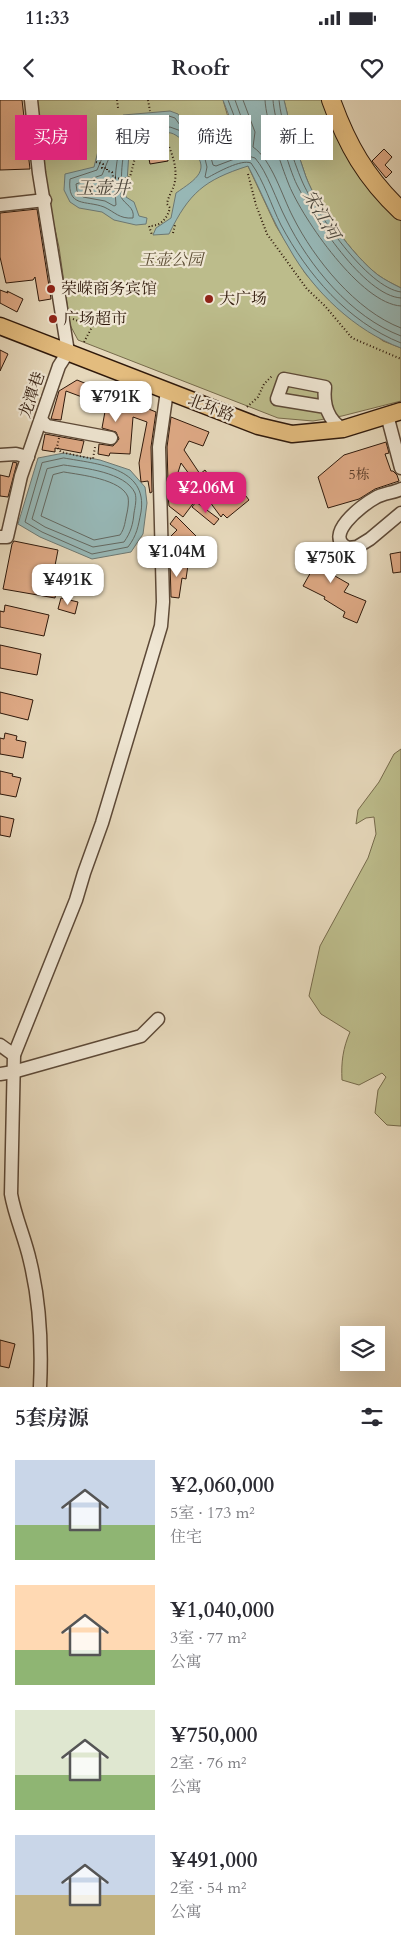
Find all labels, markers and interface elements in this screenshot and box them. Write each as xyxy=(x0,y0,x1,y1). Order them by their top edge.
text: 11:33 xyxy=(25,5,69,31)
text: Roofr xyxy=(171,53,230,83)
icon: back xyxy=(15,54,43,82)
icon: heart xyxy=(358,54,386,82)
chip: 买房 xyxy=(15,115,87,160)
chip: 租房 xyxy=(97,115,169,160)
chip: 筛选 xyxy=(179,115,251,160)
chip: 新上 xyxy=(261,115,333,160)
water label: 玉壶井 xyxy=(76,176,132,201)
water label: 宋江河 xyxy=(297,185,347,247)
park label: 玉壶公园 xyxy=(139,249,206,271)
place label: 荣嵘商务宾馆 xyxy=(61,278,157,300)
marker: 荣嵘商务宾馆 xyxy=(45,283,57,295)
place label: 大广场 xyxy=(219,288,267,310)
marker: 大广场 xyxy=(203,293,215,305)
place label: 广场超市 xyxy=(63,308,127,330)
marker: 广场超市 xyxy=(47,313,59,325)
street label: 龙潭巷 xyxy=(14,369,50,421)
pin: ¥791K xyxy=(81,380,151,423)
text: ¥791K xyxy=(91,386,141,408)
street label: 北环路 xyxy=(185,389,237,427)
house number: 5栋 xyxy=(348,465,370,484)
pin: ¥2.06M xyxy=(165,472,247,514)
text: ¥2.06M xyxy=(177,477,235,499)
pin: ¥1.04M xyxy=(136,536,218,578)
text: ¥1.04M xyxy=(148,541,206,563)
pin: ¥750K xyxy=(296,542,366,584)
text: ¥750K xyxy=(306,547,356,569)
pin: ¥491K xyxy=(33,564,103,606)
text: ¥491K xyxy=(43,569,93,591)
map controls xyxy=(340,1326,385,1371)
button: layers xyxy=(340,1326,385,1371)
icon: filters xyxy=(358,1403,386,1431)
text: 5套房源 xyxy=(15,1404,89,1433)
text: ¥2,060,000 xyxy=(170,1471,274,1500)
icon: home xyxy=(55,1480,115,1540)
text: 5室 · 173 m² xyxy=(170,1502,255,1524)
text: 住宅 xyxy=(170,1526,202,1548)
text: ¥1,040,000 xyxy=(170,1596,274,1625)
icon: home xyxy=(55,1605,115,1665)
text: 3室 · 77 m² xyxy=(170,1627,246,1649)
text: 公寓 xyxy=(170,1651,202,1673)
text: ¥750,000 xyxy=(170,1721,257,1750)
icon: home xyxy=(55,1730,115,1790)
text: 2室 · 76 m² xyxy=(170,1752,246,1774)
text: 公寓 xyxy=(170,1776,202,1798)
text: ¥491,000 xyxy=(170,1846,257,1875)
icon: home xyxy=(55,1855,115,1915)
text: 2室 · 54 m² xyxy=(170,1877,246,1899)
text: 公寓 xyxy=(170,1901,202,1923)

